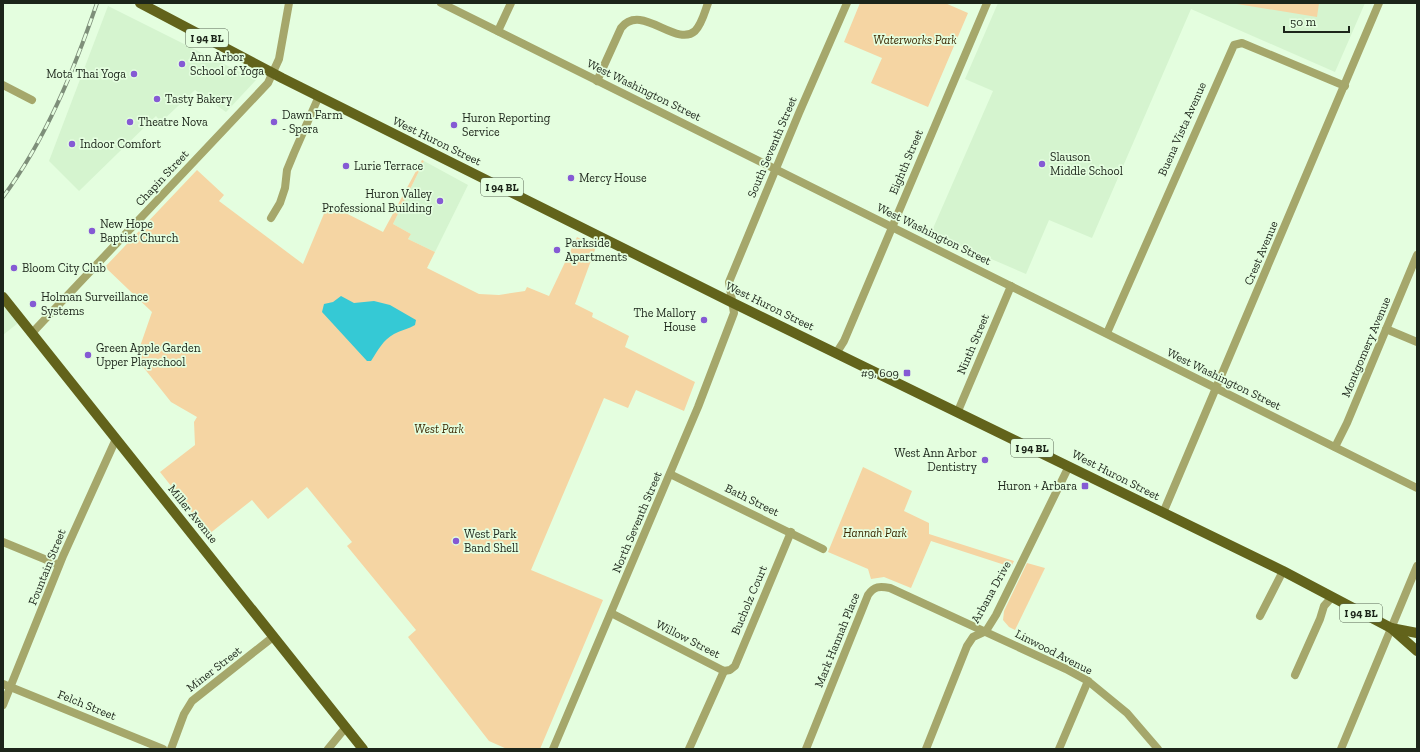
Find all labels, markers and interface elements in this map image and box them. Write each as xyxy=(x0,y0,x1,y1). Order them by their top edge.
scale bar xyxy=(1284,8,1349,34)
text: 50 m xyxy=(1290,15,1317,29)
road number: I 94 BL xyxy=(186,29,228,47)
park label: Waterworks Park xyxy=(873,33,957,47)
place label: Ann Arbor School of Yoga xyxy=(190,50,264,78)
street label: West Washington Street xyxy=(585,56,704,124)
marker: Ann Arbor School of Yoga xyxy=(177,59,187,69)
place label: Mota Thai Yoga xyxy=(46,67,126,81)
marker: Mota Thai Yoga xyxy=(129,69,139,79)
street label: Buena Vista Avenue xyxy=(1155,80,1209,178)
place label: Tasty Bakery xyxy=(165,92,233,106)
marker: Tasty Bakery xyxy=(152,94,162,104)
street label: South Seventh Street xyxy=(744,94,800,200)
place label: Dawn Farm - Spera xyxy=(282,108,343,136)
place label: Huron Reporting Service xyxy=(462,111,551,139)
street label: West Huron Street xyxy=(390,114,484,169)
place label: Theatre Nova xyxy=(138,115,208,129)
marker: Theatre Nova xyxy=(125,117,135,127)
marker: Dawn Farm - Spera xyxy=(269,117,279,127)
marker: Huron Reporting Service xyxy=(449,120,459,130)
street label: Eighth Street xyxy=(886,127,926,197)
place label: Indoor Comfort xyxy=(80,137,161,151)
marker: Indoor Comfort xyxy=(67,139,77,149)
street label: Chapin Street xyxy=(133,147,192,209)
place label: Slauson Middle School xyxy=(1050,150,1123,178)
place label: Lurie Terrace xyxy=(354,159,423,173)
marker: Slauson Middle School xyxy=(1037,159,1047,169)
marker: Lurie Terrace xyxy=(341,161,351,171)
place label: Mercy House xyxy=(579,171,647,185)
marker: Mercy House xyxy=(566,173,576,183)
road number: I 94 BL xyxy=(481,178,523,196)
place label: Huron Valley Professional Building xyxy=(322,187,433,215)
marker: Huron Valley Professional Building xyxy=(435,196,445,206)
street label: West Washington Street xyxy=(875,200,994,268)
place label: New Hope Baptist Church xyxy=(100,217,179,245)
street label: Crest Avenue xyxy=(1241,218,1281,287)
marker: New Hope Baptist Church xyxy=(87,226,97,236)
place label: Parkside Apartments xyxy=(565,236,627,264)
marker: Parkside Apartments xyxy=(552,245,562,255)
place label: Bloom City Club xyxy=(22,261,106,275)
marker: Bloom City Club xyxy=(9,263,19,273)
street label: West Huron Street xyxy=(723,279,817,334)
place label: Holman Surveillance Systems xyxy=(41,290,149,318)
street label: Montgomery Avenue xyxy=(1338,294,1394,399)
marker: Holman Surveillance Systems xyxy=(28,299,38,309)
place label: The Mallory House xyxy=(634,306,697,334)
street label: Ninth Street xyxy=(954,311,992,376)
marker: The Mallory House xyxy=(699,315,709,325)
place label: Green Apple Garden Upper Playschool xyxy=(96,341,201,369)
street label: West Washington Street xyxy=(1165,345,1284,413)
marker: Green Apple Garden Upper Playschool xyxy=(83,350,93,360)
place label: #9, 609 xyxy=(861,366,899,380)
marker: #9, 609 xyxy=(902,368,912,378)
park label: West Park xyxy=(414,422,464,436)
road number: I 94 BL xyxy=(1011,439,1053,457)
place label: West Ann Arbor Dentistry xyxy=(894,446,978,474)
street label: West Huron Street xyxy=(1070,447,1163,503)
marker: West Ann Arbor Dentistry xyxy=(980,455,990,465)
street label: North Seventh Street xyxy=(609,469,665,575)
place label: Huron + Arbara xyxy=(997,479,1077,493)
street label: Bath Street xyxy=(723,481,782,519)
marker: Huron + Arbara xyxy=(1080,481,1090,491)
street label: Miller Avenue xyxy=(165,482,221,546)
street label: Fountain Street xyxy=(25,526,69,607)
park label: Hannah Park xyxy=(843,526,908,540)
place label: West Park Band Shell xyxy=(464,527,518,555)
marker: West Park Band Shell xyxy=(451,536,461,546)
street label: Arbana Drive xyxy=(968,558,1014,625)
street label: Bucholz Court xyxy=(728,563,770,637)
street label: Mark Hannah Place xyxy=(812,590,863,689)
road number: I 94 BL xyxy=(1340,604,1382,622)
street label: Willow Street xyxy=(654,617,723,661)
street label: Linwood Avenue xyxy=(1013,626,1095,678)
street label: Miner Street xyxy=(184,643,245,695)
street label: Felch Street xyxy=(56,687,119,723)

